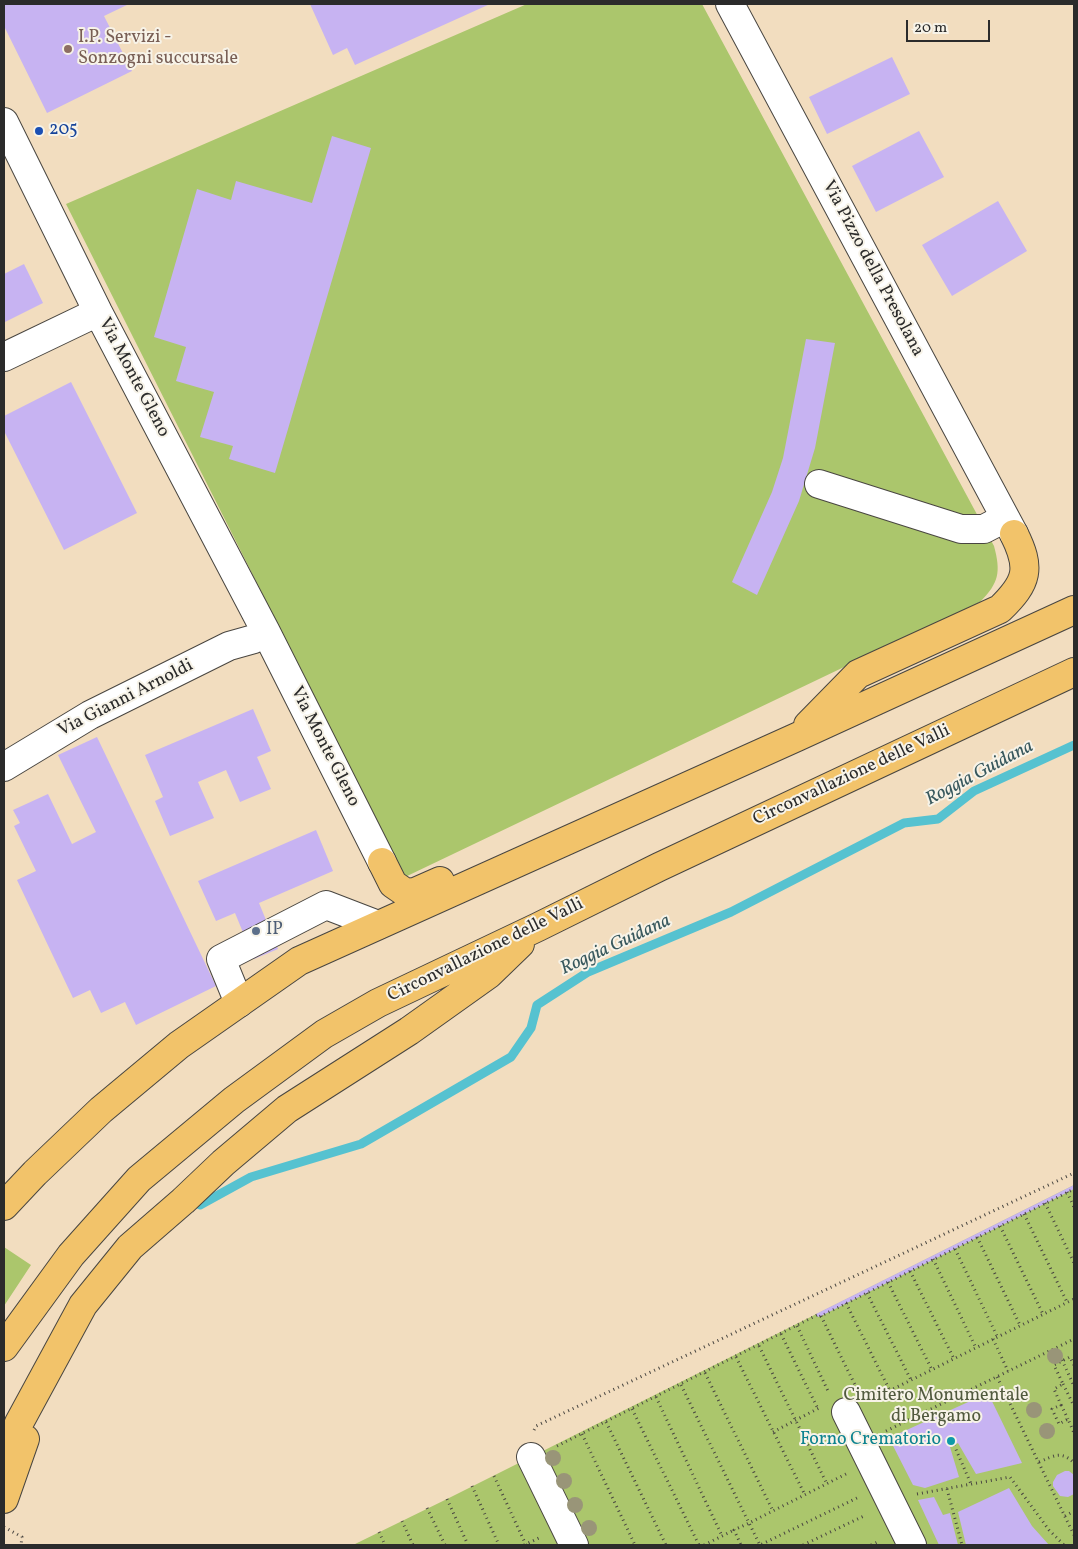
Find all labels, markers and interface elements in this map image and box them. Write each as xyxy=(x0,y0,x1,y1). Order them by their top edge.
scale bar xyxy=(908,10,992,42)
text: 20 m xyxy=(914,18,947,39)
place label: I.P. Servizi - Sonzogni succursale xyxy=(78,28,238,70)
marker: I.P. Servizi - Sonzogni succursale xyxy=(62,43,74,55)
place label: 205 xyxy=(49,120,78,142)
marker: 205 xyxy=(33,125,45,137)
street label: Via Pizzo della Presolana xyxy=(816,177,928,361)
street label: Via Monte Gleno xyxy=(93,315,173,441)
street label: Via Gianni Arnoldi xyxy=(55,656,197,742)
street label: Via Monte Gleno xyxy=(284,683,364,811)
street label: Circonvallazione delle Valli xyxy=(750,721,954,831)
water label: Roggia Guidana xyxy=(922,736,1038,812)
street label: Circonvallazione delle Valli xyxy=(385,894,587,1008)
water label: Roggia Guidana xyxy=(557,911,675,981)
place label: IP xyxy=(266,920,283,942)
marker: IP xyxy=(250,925,262,937)
park label: Cimitero Monumentale di Bergamo xyxy=(843,1386,1029,1428)
place label: Forno Crematorio xyxy=(800,1430,941,1452)
marker: Forno Crematorio xyxy=(945,1435,957,1447)

